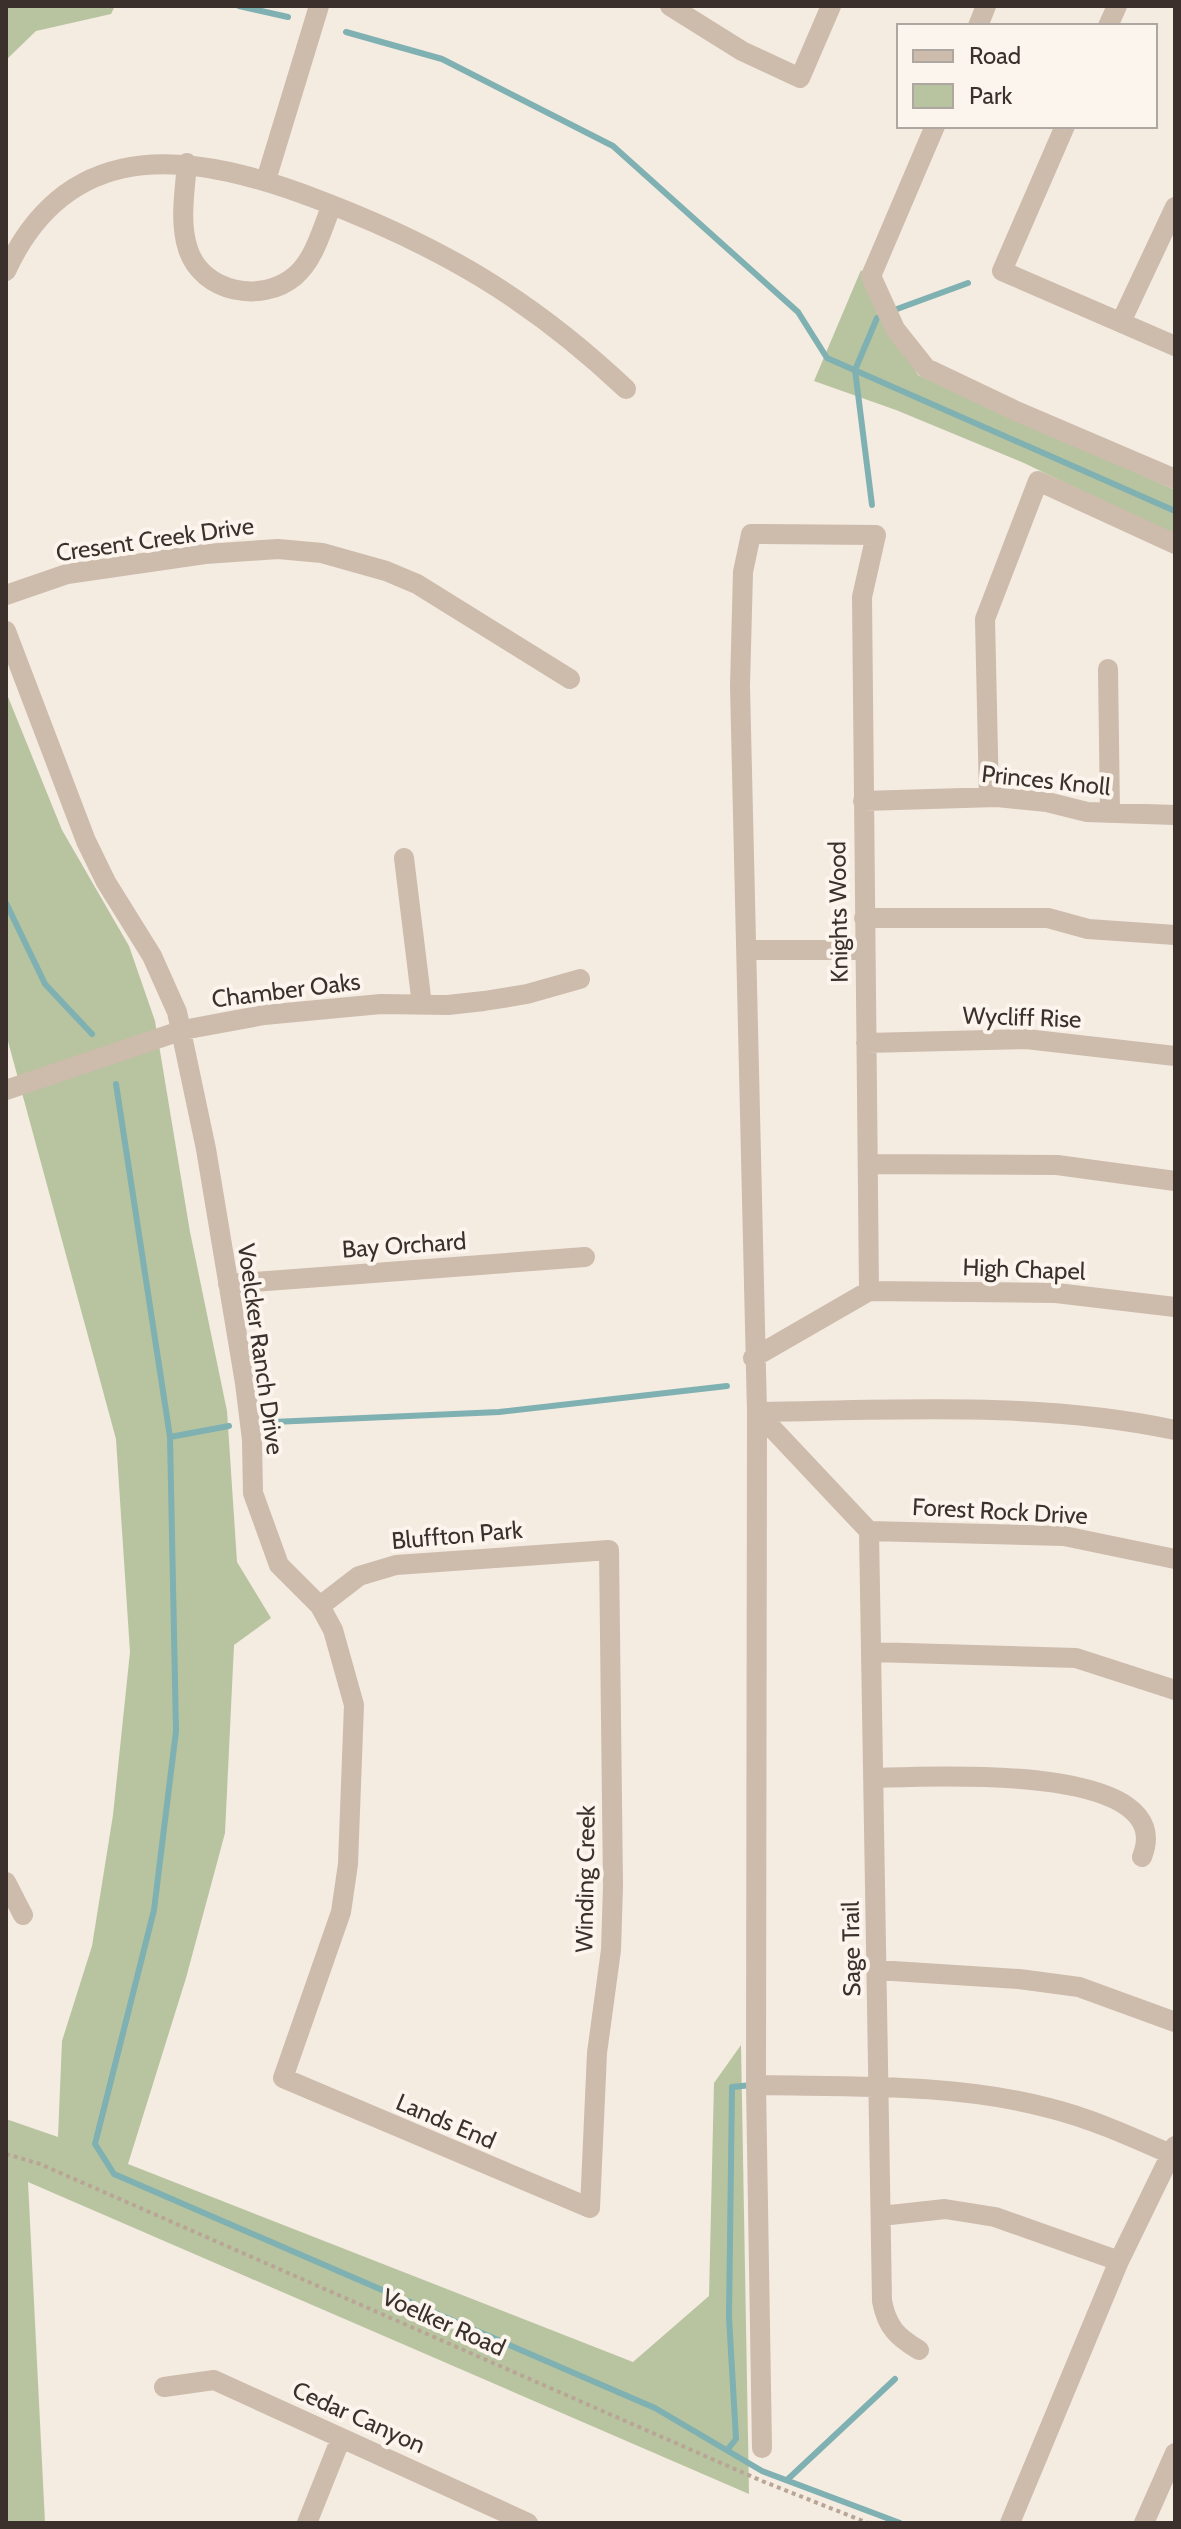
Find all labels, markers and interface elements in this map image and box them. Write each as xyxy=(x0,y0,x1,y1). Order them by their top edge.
legend xyxy=(897,24,1157,128)
text: Road xyxy=(969,41,1021,70)
text: Park xyxy=(969,81,1012,110)
street label: Cresent Creek Drive xyxy=(54,511,256,567)
street label: Princes Knoll xyxy=(980,759,1112,801)
street label: Knights Wood xyxy=(822,841,854,983)
street label: Chamber Oaks xyxy=(210,966,362,1013)
street label: Wycliff Rise xyxy=(962,1000,1082,1034)
street label: Bay Orchard xyxy=(341,1226,467,1264)
street label: Voelcker Ranch Drive xyxy=(232,1241,290,1457)
street label: High Chapel xyxy=(962,1252,1086,1286)
street label: Forest Rock Drive xyxy=(911,1492,1089,1530)
street label: Bluffton Park xyxy=(390,1515,524,1555)
street label: Winding Creek xyxy=(569,1805,601,1953)
street label: Sage Trail xyxy=(836,1901,866,1997)
street label: Lands End xyxy=(392,2087,500,2155)
street label: Voelker Road xyxy=(378,2282,510,2362)
street label: Cedar Canyon xyxy=(288,2375,430,2459)

